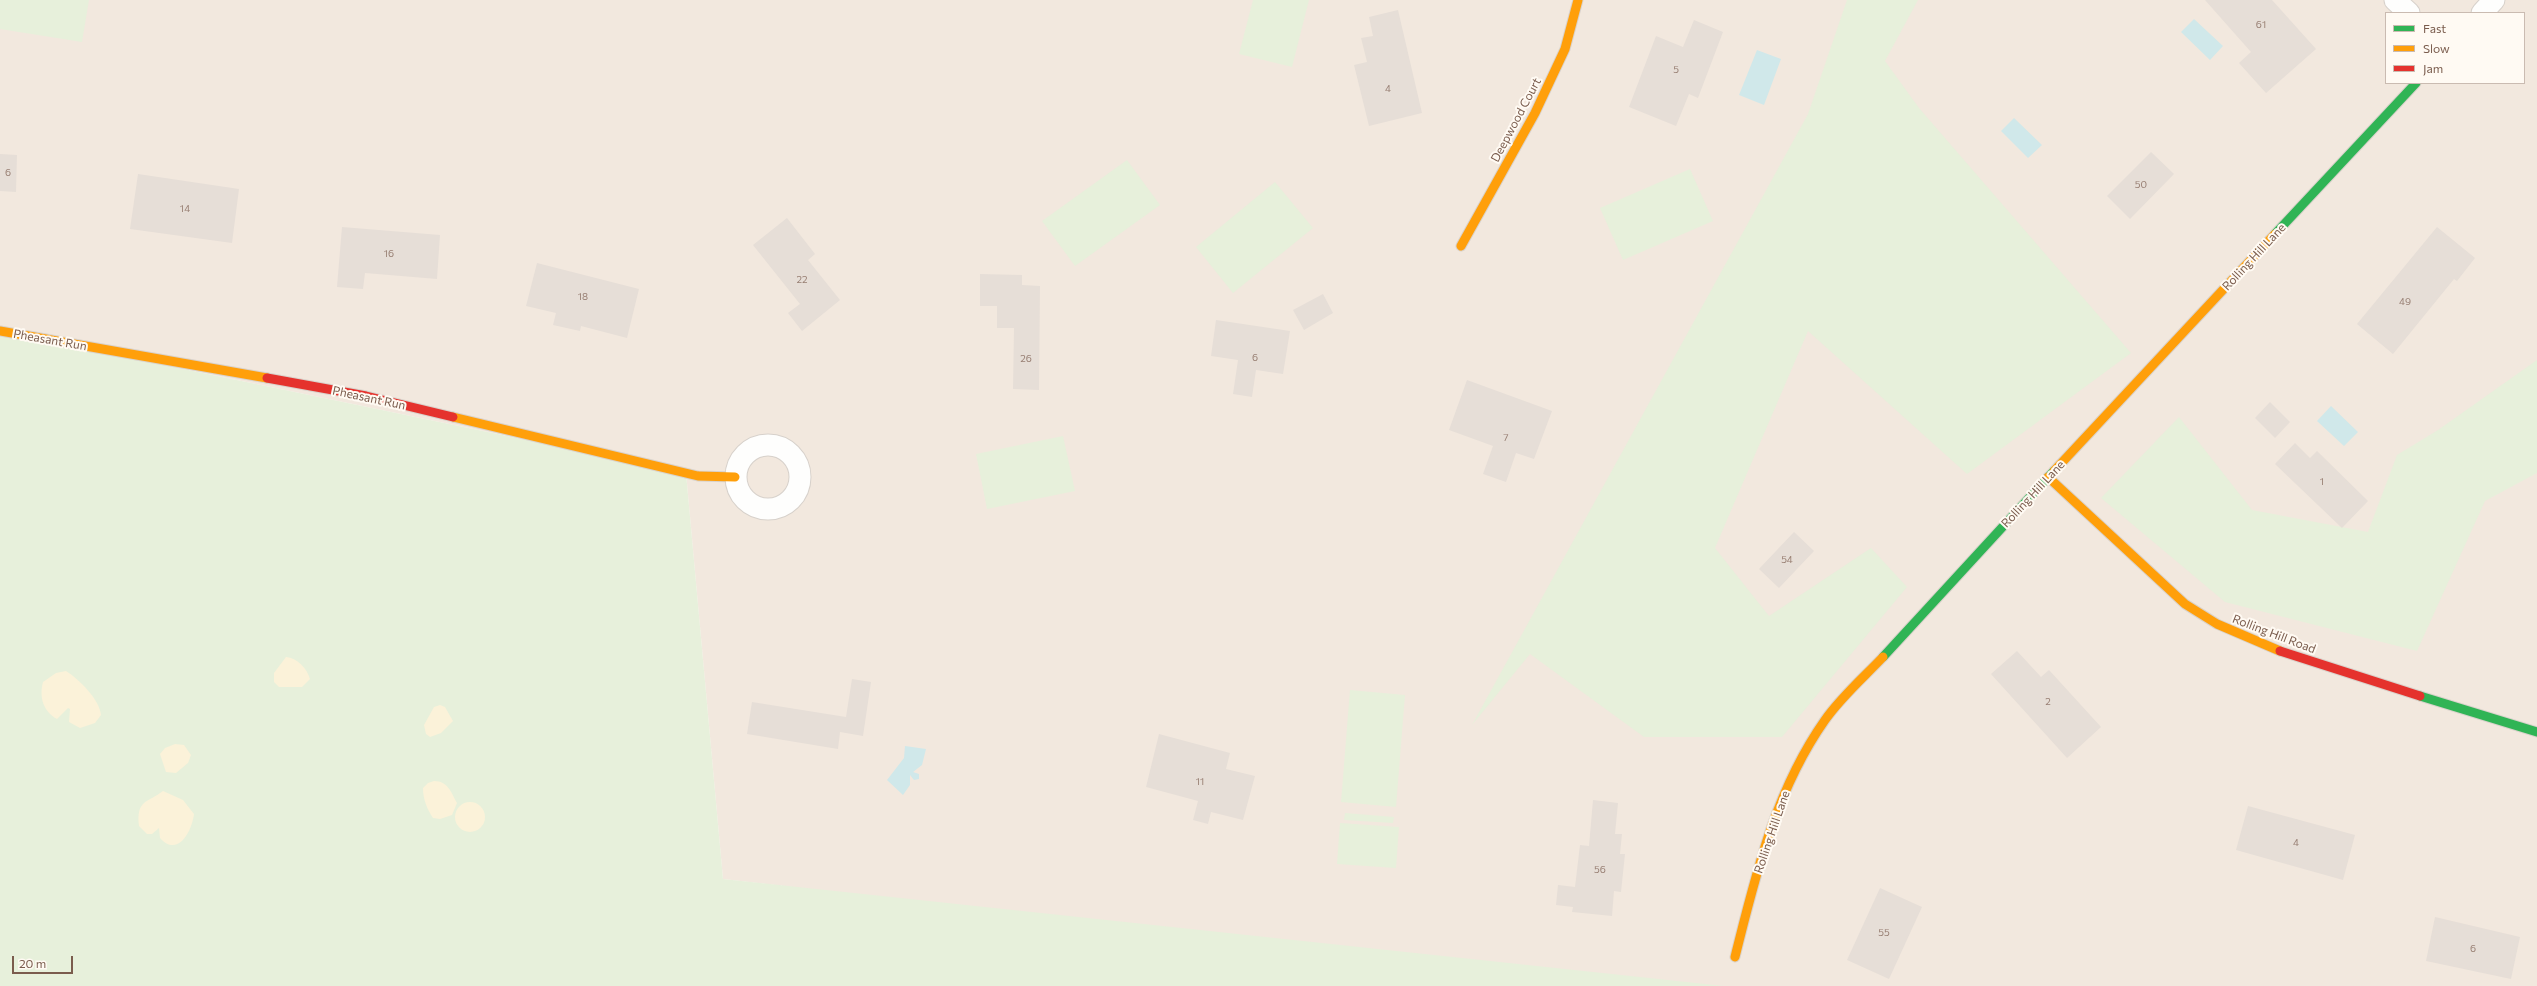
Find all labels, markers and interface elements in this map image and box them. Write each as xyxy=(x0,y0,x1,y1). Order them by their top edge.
legend xyxy=(2385,12,2525,84)
house number: 61 xyxy=(2256,19,2266,31)
text: Fast xyxy=(2423,21,2446,35)
text: Slow xyxy=(2423,41,2450,55)
text: Jam xyxy=(2423,61,2443,75)
house number: 5 xyxy=(1673,64,1679,76)
street label: Deepwood Court xyxy=(1488,75,1544,165)
house number: 4 xyxy=(1385,83,1391,95)
house number: 6 xyxy=(5,167,11,179)
house number: 50 xyxy=(2135,179,2147,191)
house number: 14 xyxy=(180,203,190,215)
street label: Rolling Hill Lane xyxy=(2219,220,2289,294)
house number: 16 xyxy=(384,248,394,260)
house number: 22 xyxy=(796,274,808,286)
house number: 18 xyxy=(578,291,588,303)
house number: 49 xyxy=(2399,296,2411,308)
street label: Pheasant Run xyxy=(12,326,88,354)
house number: 6 xyxy=(1252,352,1258,364)
house number: 26 xyxy=(1020,353,1032,365)
street label: Pheasant Run xyxy=(331,383,407,413)
house number: 7 xyxy=(1503,432,1509,444)
street label: Rolling Hill Lane xyxy=(1998,457,2068,531)
house number: 1 xyxy=(2320,476,2324,488)
house number: 54 xyxy=(1781,554,1793,566)
street label: Rolling Hill Road xyxy=(2230,611,2318,657)
house number: 2 xyxy=(2045,696,2051,708)
house number: 11 xyxy=(1196,776,1204,788)
street label: Rolling Hill Lane xyxy=(1751,789,1793,875)
house number: 4 xyxy=(2293,837,2299,849)
house number: 56 xyxy=(1594,864,1606,876)
house number: 55 xyxy=(1878,927,1890,939)
house number: 6 xyxy=(2470,943,2476,955)
scale bar xyxy=(14,948,75,974)
text: 20 m xyxy=(19,956,46,970)

